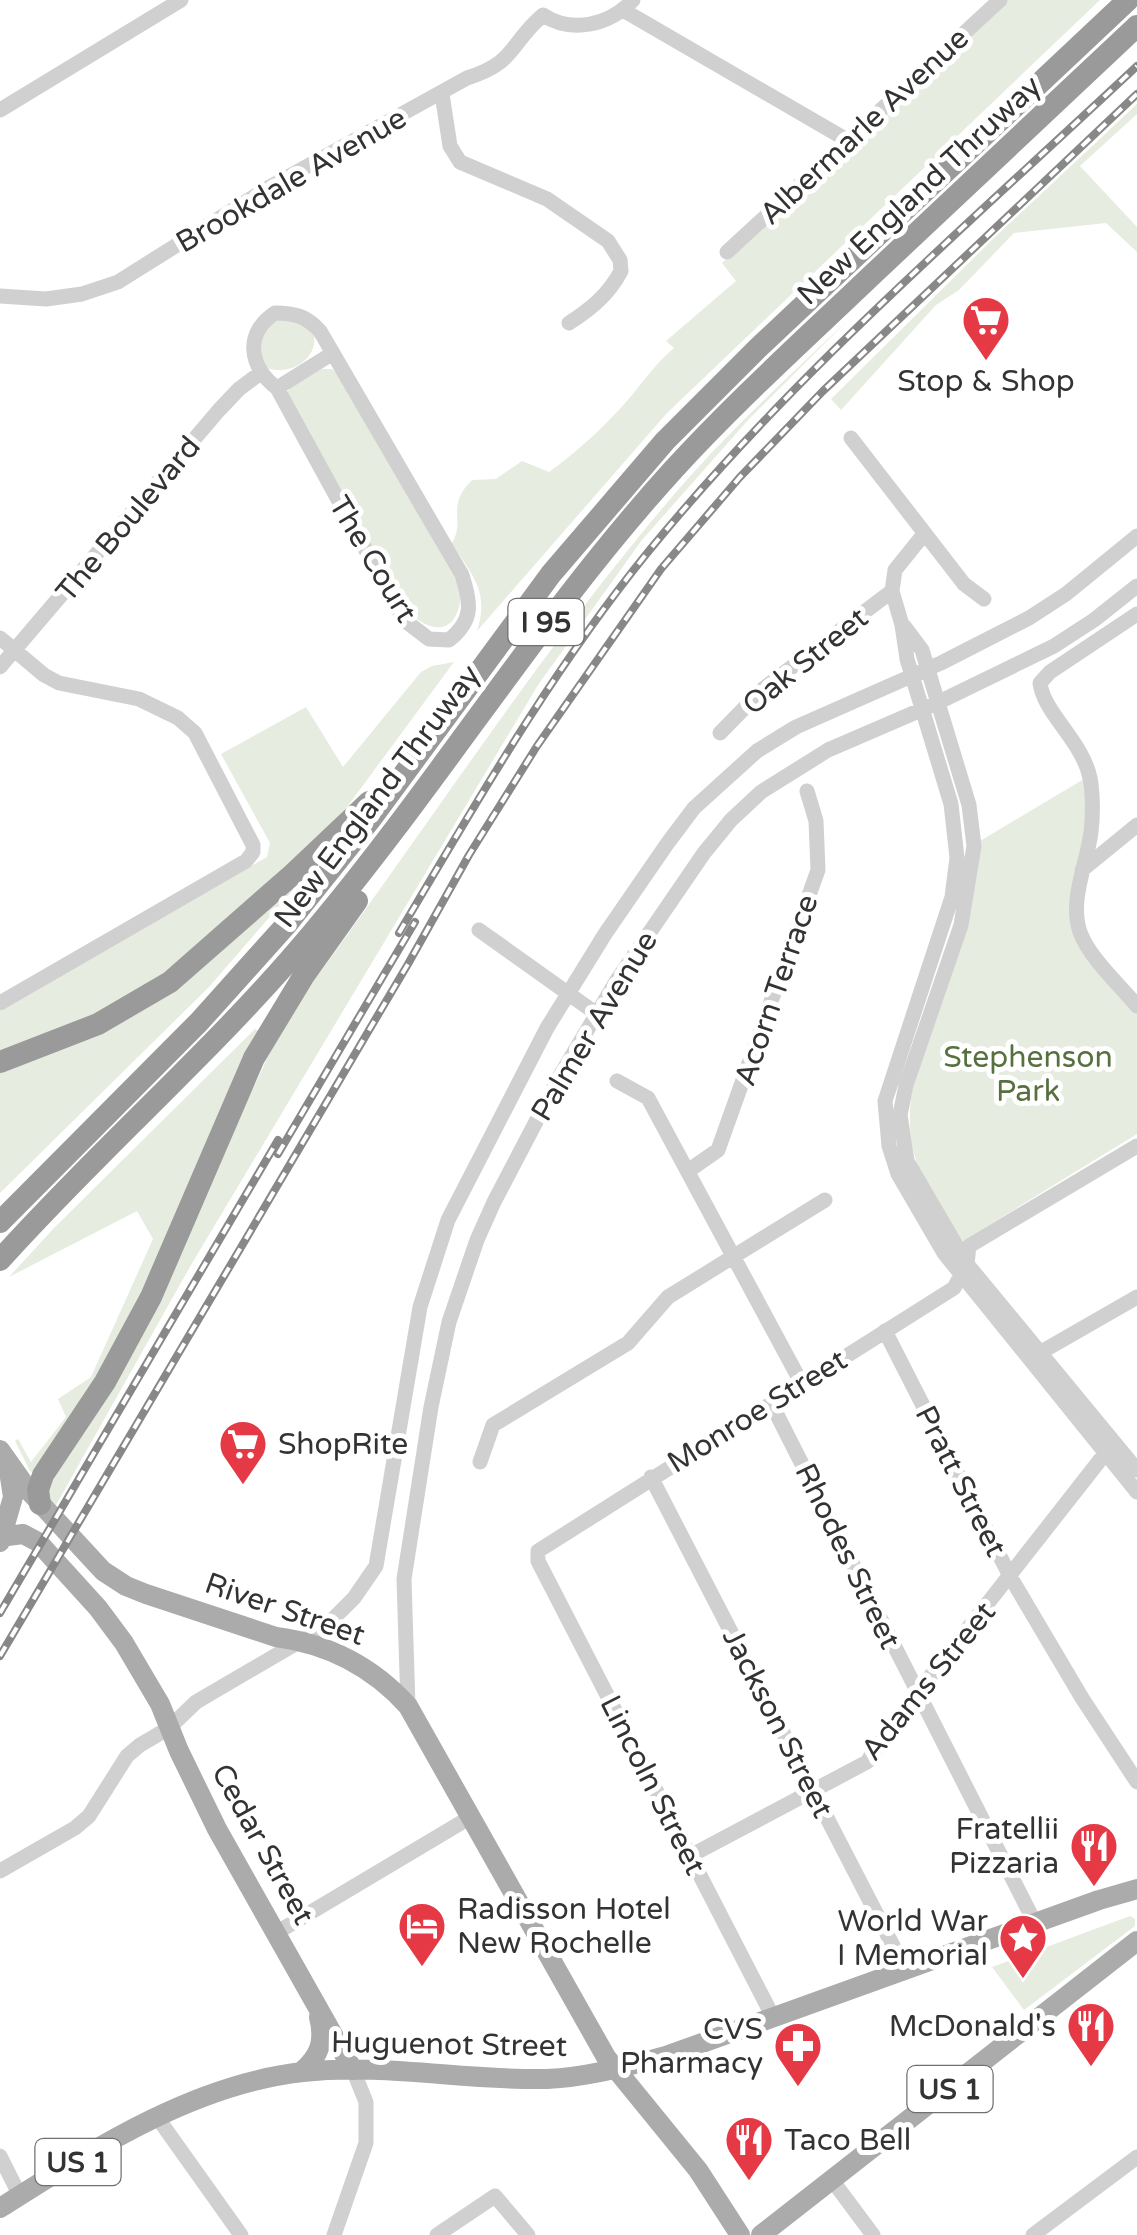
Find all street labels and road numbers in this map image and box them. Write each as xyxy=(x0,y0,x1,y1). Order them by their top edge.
street label: Albermarle Avenue xyxy=(752,20,977,233)
street label: New England Thruway xyxy=(790,68,1049,313)
street label: Brookdale Avenue xyxy=(170,100,413,261)
street label: The Boulevard xyxy=(48,429,208,610)
street label: The Court xyxy=(320,489,425,629)
road number: I 95 xyxy=(508,599,584,645)
street label: Oak Street xyxy=(735,600,876,723)
street label: New England Thruway xyxy=(266,657,488,935)
street label: Acorn Terrace xyxy=(726,890,826,1091)
street label: Palmer Avenue xyxy=(523,925,666,1128)
street label: Monroe Street xyxy=(661,1341,854,1481)
street label: Pratt Street xyxy=(907,1400,1014,1563)
street label: Rhodes Street xyxy=(787,1457,908,1655)
street label: River Street xyxy=(200,1565,370,1654)
street label: Adams Street xyxy=(853,1595,1004,1768)
street label: Jackson Street xyxy=(714,1622,841,1824)
street label: Lincoln Street xyxy=(591,1689,714,1881)
street label: Cedar Street xyxy=(203,1757,322,1931)
street label: Huguenot Street xyxy=(331,2024,567,2065)
road number: US 1 xyxy=(908,2066,992,2112)
road number: US 1 xyxy=(36,2139,120,2185)

